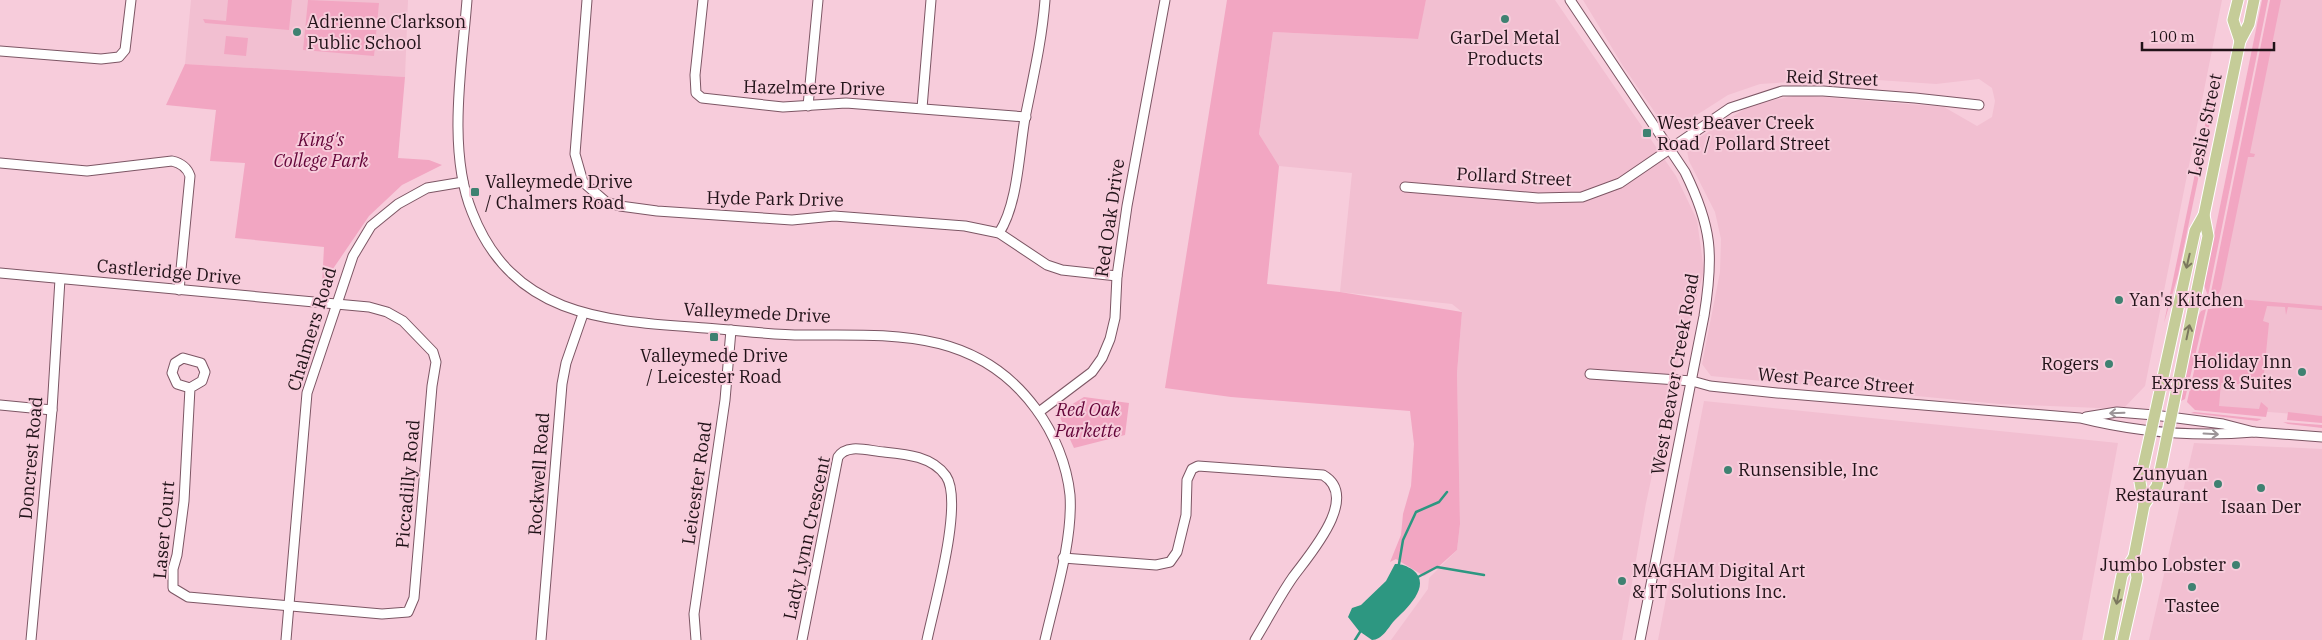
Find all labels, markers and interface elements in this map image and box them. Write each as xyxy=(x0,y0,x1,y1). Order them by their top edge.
place label: Adrienne Clarkson Public School xyxy=(307,10,466,54)
marker: GarDel Metal Products xyxy=(1499,13,1511,25)
scale bar xyxy=(2142,20,2274,52)
marker: Adrienne Clarkson Public School xyxy=(291,26,303,38)
place label: GarDel Metal Products xyxy=(1450,26,1560,70)
text: 100 m xyxy=(2150,27,2195,46)
street label: Reid Street xyxy=(1785,64,1879,91)
street label: Leslie Street xyxy=(2182,71,2227,178)
street label: Hazelmere Drive xyxy=(743,75,885,100)
place label: West Beaver Creek Road / Pollard Street xyxy=(1657,111,1830,155)
marker: West Beaver Creek Road / Pollard Street xyxy=(1641,127,1653,139)
park label: King's College Park xyxy=(273,128,369,172)
street label: Red Oak Drive xyxy=(1090,157,1129,279)
street label: Pollard Street xyxy=(1456,162,1572,191)
place label: Valleymede Drive / Chalmers Road xyxy=(485,170,633,214)
marker: Valleymede Drive / Chalmers Road xyxy=(469,186,481,198)
street label: Hyde Park Drive xyxy=(706,186,844,211)
one-way arrow xyxy=(2183,252,2193,268)
street label: Castleridge Drive xyxy=(96,254,242,289)
street label: Chalmers Road xyxy=(282,264,341,394)
street label: West Beaver Creek Road xyxy=(1645,271,1704,477)
place label: Yan's Kitchen xyxy=(2129,288,2243,311)
marker: Yan's Kitchen xyxy=(2113,294,2125,306)
street label: Valleymede Drive xyxy=(683,297,831,328)
one-way arrow xyxy=(2183,324,2193,340)
marker: Valleymede Drive / Leicester Road xyxy=(708,331,720,343)
place label: Valleymede Drive / Leicester Road xyxy=(640,344,788,388)
place label: Holiday Inn Express & Suites xyxy=(2151,350,2292,394)
place label: Rogers xyxy=(2041,352,2099,375)
marker: Rogers xyxy=(2103,358,2115,370)
street label: West Pearce Street xyxy=(1757,362,1915,399)
marker: Holiday Inn Express & Suites xyxy=(2296,366,2308,378)
street label: Doncrest Road xyxy=(14,395,47,520)
park label: Red Oak Parkette xyxy=(1054,398,1121,442)
one-way arrow xyxy=(2109,409,2125,418)
street label: Rockwell Road xyxy=(523,412,554,536)
street label: Piccadilly Road xyxy=(390,419,425,549)
street label: Leicester Road xyxy=(676,420,717,546)
one-way arrow xyxy=(2203,430,2219,439)
street label: Lady Lynn Crescent xyxy=(778,454,835,622)
place label: Runsensible, Inc xyxy=(1738,458,1879,481)
place label: Zunyuan Restaurant xyxy=(2115,462,2208,506)
marker: Runsensible, Inc xyxy=(1722,464,1734,476)
marker: Zunyuan Restaurant xyxy=(2212,478,2224,490)
street label: Laser Court xyxy=(148,480,179,580)
marker: Isaan Der xyxy=(2255,482,2267,494)
place label: Isaan Der xyxy=(2221,495,2301,518)
place label: Jumbo Lobster xyxy=(2100,553,2226,576)
place label: MAGHAM Digital Art & IT Solutions Inc. xyxy=(1632,559,1805,603)
marker: Jumbo Lobster xyxy=(2230,559,2242,571)
marker: MAGHAM Digital Art & IT Solutions Inc. xyxy=(1616,575,1628,587)
marker: Tastee xyxy=(2186,581,2198,593)
one-way arrow xyxy=(2112,588,2122,604)
place label: Tastee xyxy=(2164,594,2220,617)

